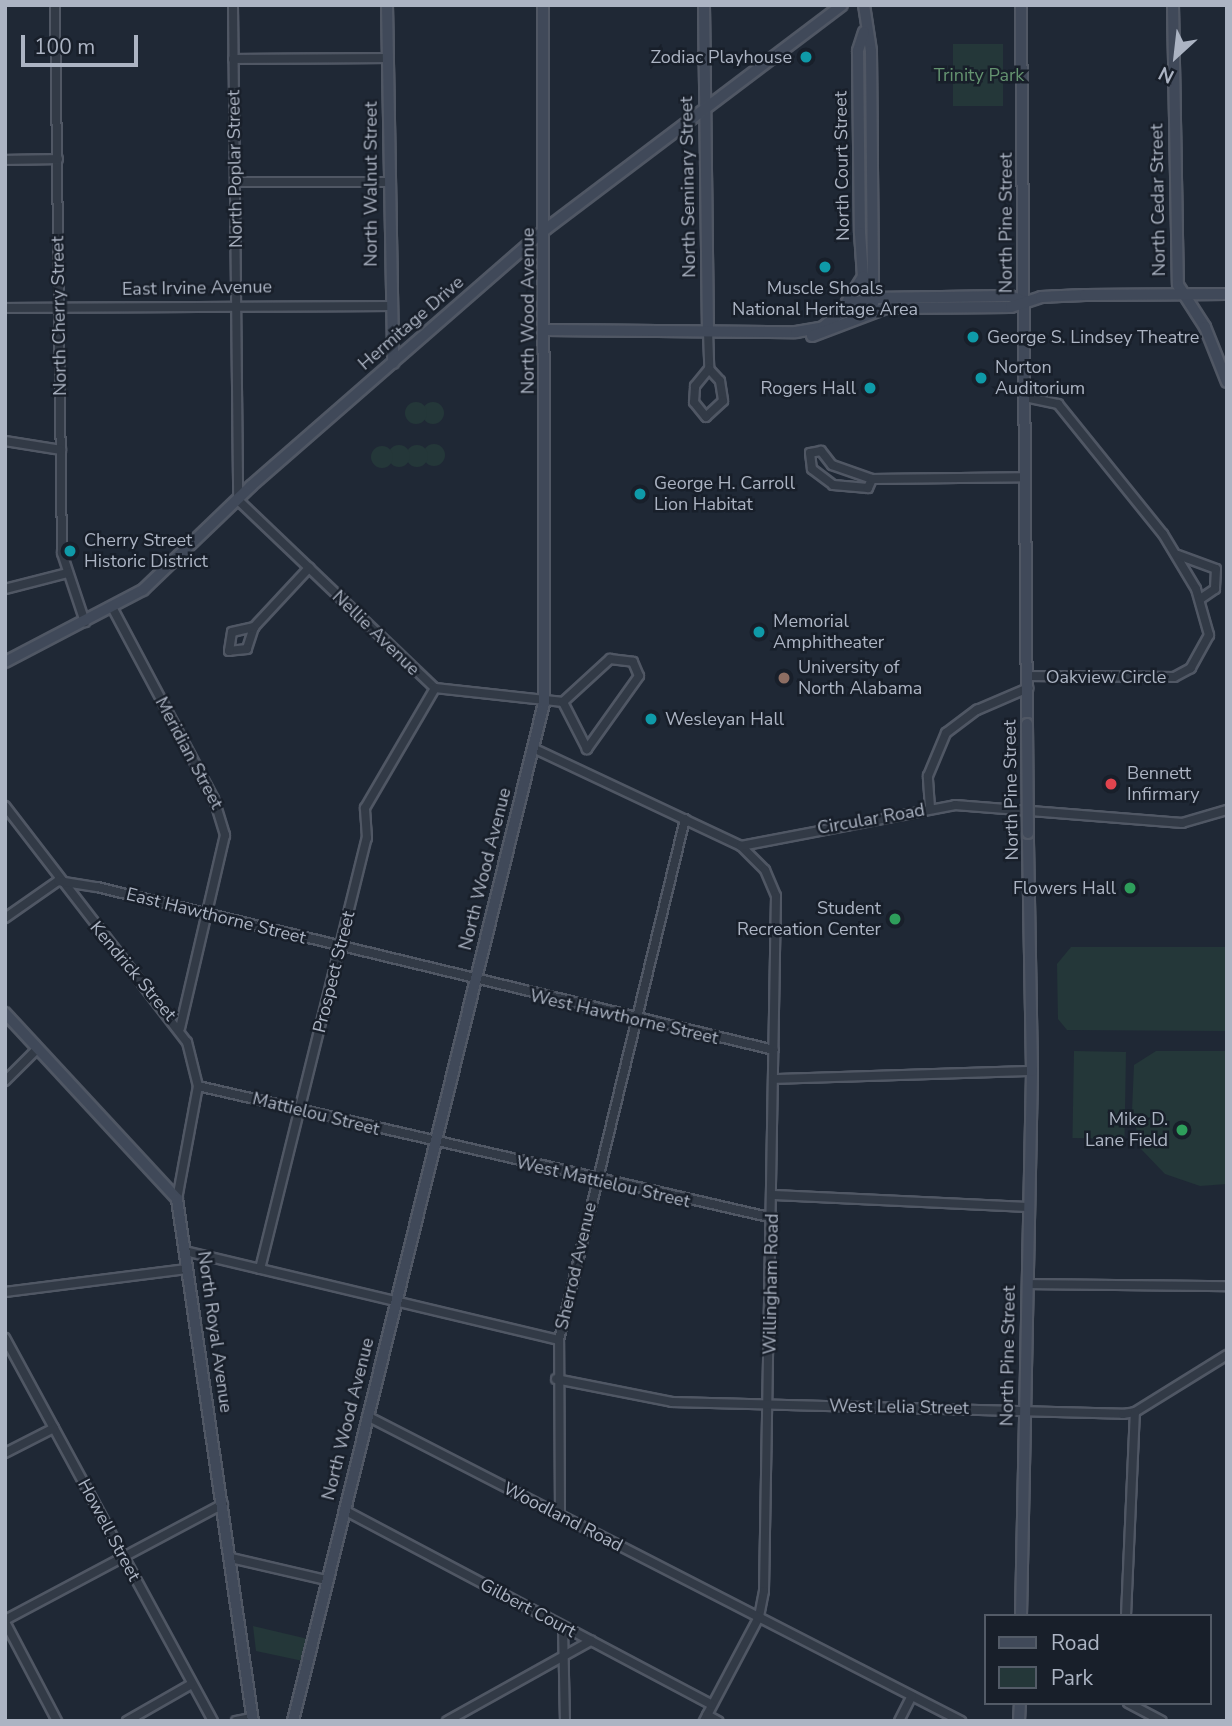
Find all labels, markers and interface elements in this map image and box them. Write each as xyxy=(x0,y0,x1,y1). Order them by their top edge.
scale bar xyxy=(24,21,142,65)
north arrow xyxy=(1141,21,1211,91)
text: 100 m xyxy=(34,33,95,61)
place label: Zodiac Playhouse xyxy=(651,46,792,68)
marker: Zodiac Playhouse xyxy=(798,49,814,65)
text: N xyxy=(1154,60,1179,90)
park label: Trinity Park xyxy=(934,64,1024,86)
street label: North Poplar Street xyxy=(223,90,247,248)
street label: North Court Street xyxy=(830,91,854,241)
street label: North Seminary Street xyxy=(676,96,700,278)
street label: North Walnut Street xyxy=(360,101,382,267)
street label: North Cedar Street xyxy=(1146,123,1170,277)
street label: North Pine Street xyxy=(995,153,1017,293)
street label: North Wood Avenue xyxy=(517,228,539,394)
street label: North Cherry Street xyxy=(47,236,71,396)
marker: Muscle Shoals National Heritage Area xyxy=(817,259,833,275)
street label: Hermitage Drive xyxy=(354,271,468,375)
street label: East Irvine Avenue xyxy=(122,276,272,300)
place label: Muscle Shoals National Heritage Area xyxy=(732,278,918,320)
place label: George S. Lindsey Theatre xyxy=(987,326,1199,348)
marker: George S. Lindsey Theatre xyxy=(965,329,981,345)
place label: Norton Auditorium xyxy=(995,357,1085,400)
marker: Norton Auditorium xyxy=(973,370,989,386)
place label: Rogers Hall xyxy=(760,377,856,399)
marker: Rogers Hall xyxy=(862,380,878,396)
place label: George H. Carroll Lion Habitat xyxy=(654,473,795,516)
marker: George H. Carroll Lion Habitat xyxy=(632,486,648,502)
place label: Cherry Street Historic District xyxy=(84,530,208,572)
marker: Cherry Street Historic District xyxy=(62,543,78,559)
street label: Nellie Avenue xyxy=(328,586,424,680)
place label: Memorial Amphitheater xyxy=(773,611,884,654)
marker: Memorial Amphitheater xyxy=(751,624,767,640)
place label: University of North Alabama xyxy=(798,657,922,700)
street label: Oakview Circle xyxy=(1046,666,1166,688)
marker: University of North Alabama xyxy=(776,670,792,686)
street label: Meridian Street xyxy=(150,693,228,813)
place label: Wesleyan Hall xyxy=(665,708,784,730)
marker: Wesleyan Hall xyxy=(643,711,659,727)
street label: North Pine Street xyxy=(999,720,1023,860)
place label: Bennett Infirmary xyxy=(1127,763,1200,806)
marker: Bennett Infirmary xyxy=(1101,774,1121,794)
street label: North Wood Avenue xyxy=(454,786,516,952)
street label: Circular Road xyxy=(816,799,926,839)
place label: Flowers Hall xyxy=(1013,877,1116,899)
marker: Flowers Hall xyxy=(1122,880,1138,896)
street label: East Hawthorne Street xyxy=(124,883,308,949)
place label: Student Recreation Center xyxy=(737,898,881,940)
street label: Prospect Street xyxy=(308,909,360,1035)
marker: Student Recreation Center xyxy=(887,911,903,927)
street label: Kendrick Street xyxy=(85,917,181,1025)
street label: West Hawthorne Street xyxy=(528,985,720,1049)
street label: Mattielou Street xyxy=(250,1088,382,1140)
place label: Mike D. Lane Field xyxy=(1085,1109,1168,1152)
marker: Mike D. Lane Field xyxy=(1174,1122,1190,1138)
street label: West Mattielou Street xyxy=(514,1151,692,1213)
street label: Sherrod Avenue xyxy=(551,1200,601,1332)
street label: Willingham Road xyxy=(759,1213,783,1355)
street label: North Royal Avenue xyxy=(193,1250,237,1414)
street label: North Pine Street xyxy=(996,1286,1020,1426)
street label: North Wood Avenue xyxy=(317,1336,379,1502)
street label: West Lelia Street xyxy=(829,1395,969,1419)
street label: Howell Street xyxy=(73,1475,145,1585)
street label: Woodland Road xyxy=(500,1478,626,1556)
street label: Gilbert Court xyxy=(476,1574,580,1642)
legend xyxy=(984,1614,1211,1705)
text: Road xyxy=(1051,1629,1100,1657)
text: Park xyxy=(1051,1664,1093,1692)

